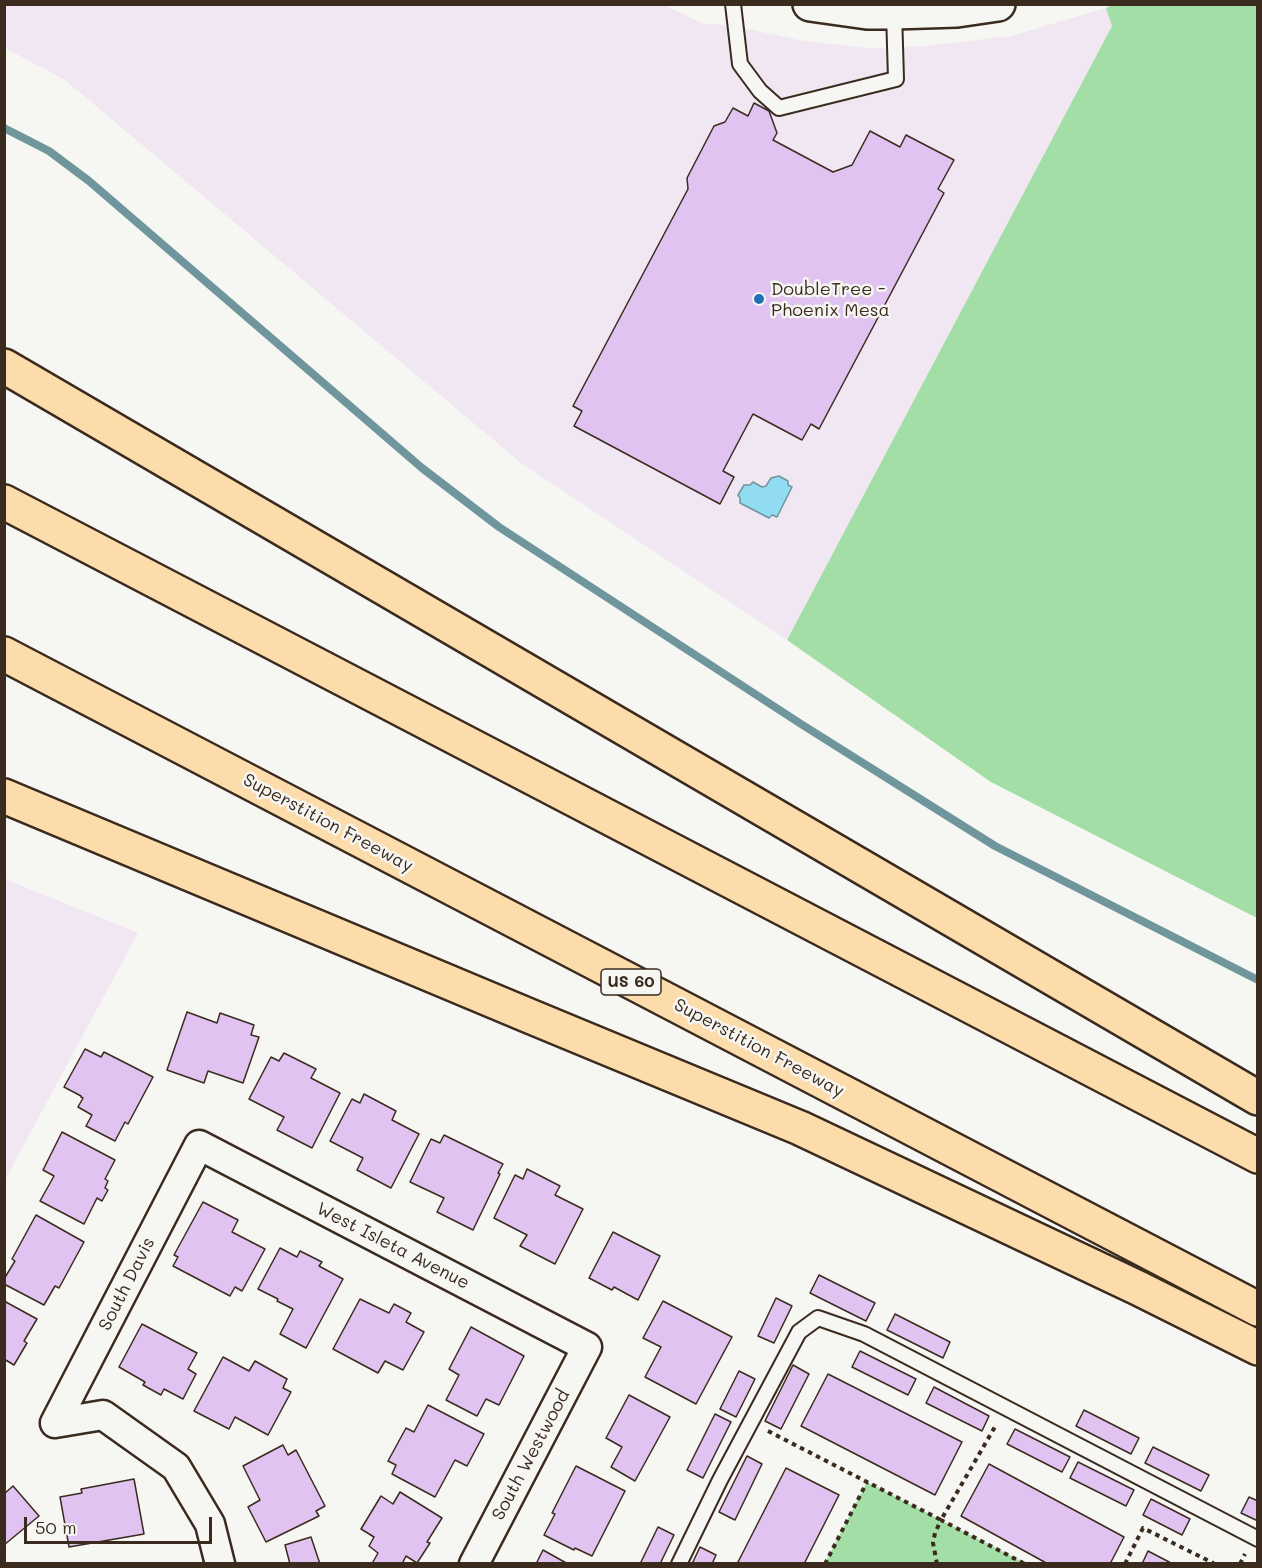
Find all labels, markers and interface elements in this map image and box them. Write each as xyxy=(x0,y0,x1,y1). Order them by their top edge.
place label: DoubleTree - Phoenix Mesa xyxy=(771,278,890,320)
marker: DoubleTree - Phoenix Mesa xyxy=(752,292,766,306)
street label: Superstition Freeway xyxy=(239,769,417,877)
road number: US 60 xyxy=(601,969,661,995)
street label: Superstition Freeway xyxy=(670,994,848,1102)
street label: West Isleta Avenue xyxy=(313,1198,473,1294)
street label: South Davis xyxy=(94,1234,160,1334)
street label: South Westwood xyxy=(487,1386,575,1524)
scale bar xyxy=(27,1505,214,1543)
text: 50 m xyxy=(35,1515,77,1539)

